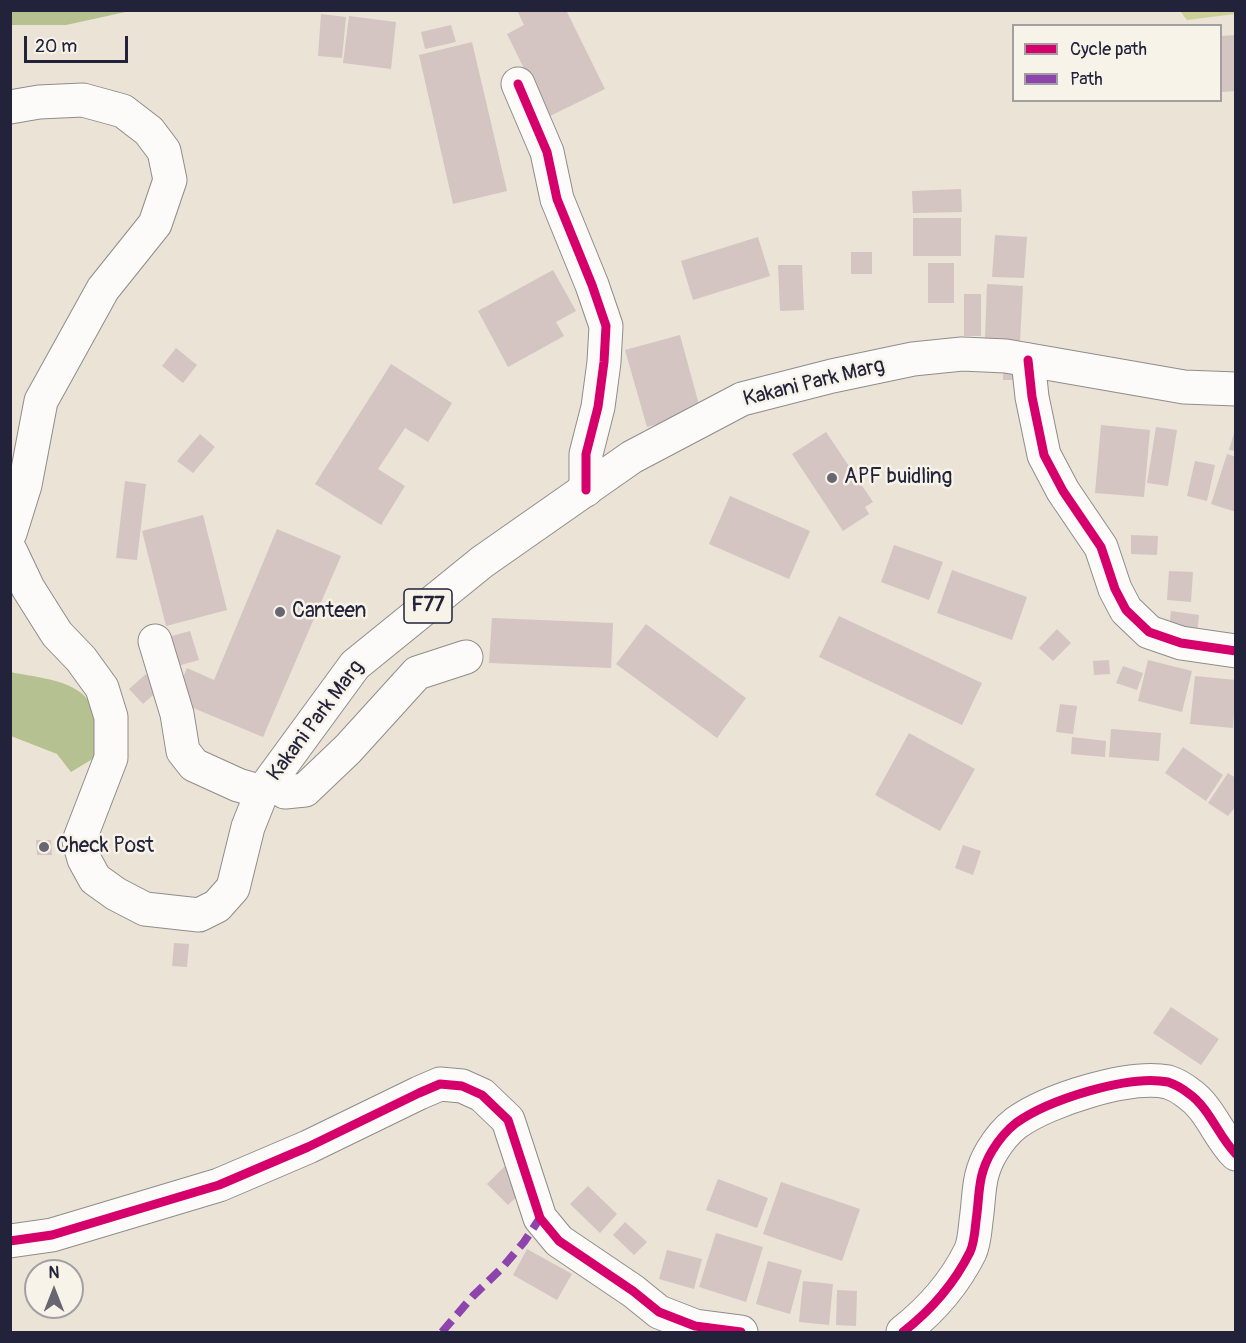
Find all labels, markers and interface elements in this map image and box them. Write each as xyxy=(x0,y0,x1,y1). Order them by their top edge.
scale bar xyxy=(27,24,130,62)
legend xyxy=(1012,24,1222,102)
text: 20 m xyxy=(35,35,77,58)
text: Cycle path xyxy=(1070,38,1147,61)
text: Path xyxy=(1070,68,1103,91)
street label: Kakani Park Marg xyxy=(741,353,887,413)
place label: APF buidling xyxy=(844,465,952,491)
marker: APF buidling xyxy=(825,471,839,485)
road number: F77 xyxy=(404,589,452,623)
place label: Canteen xyxy=(292,599,366,625)
marker: Canteen xyxy=(273,605,287,619)
street label: Kakani Park Marg xyxy=(262,656,370,786)
place label: Check Post xyxy=(56,834,154,860)
marker: Check Post xyxy=(37,840,51,854)
north arrow xyxy=(24,1259,84,1319)
text: N xyxy=(49,1263,59,1283)

